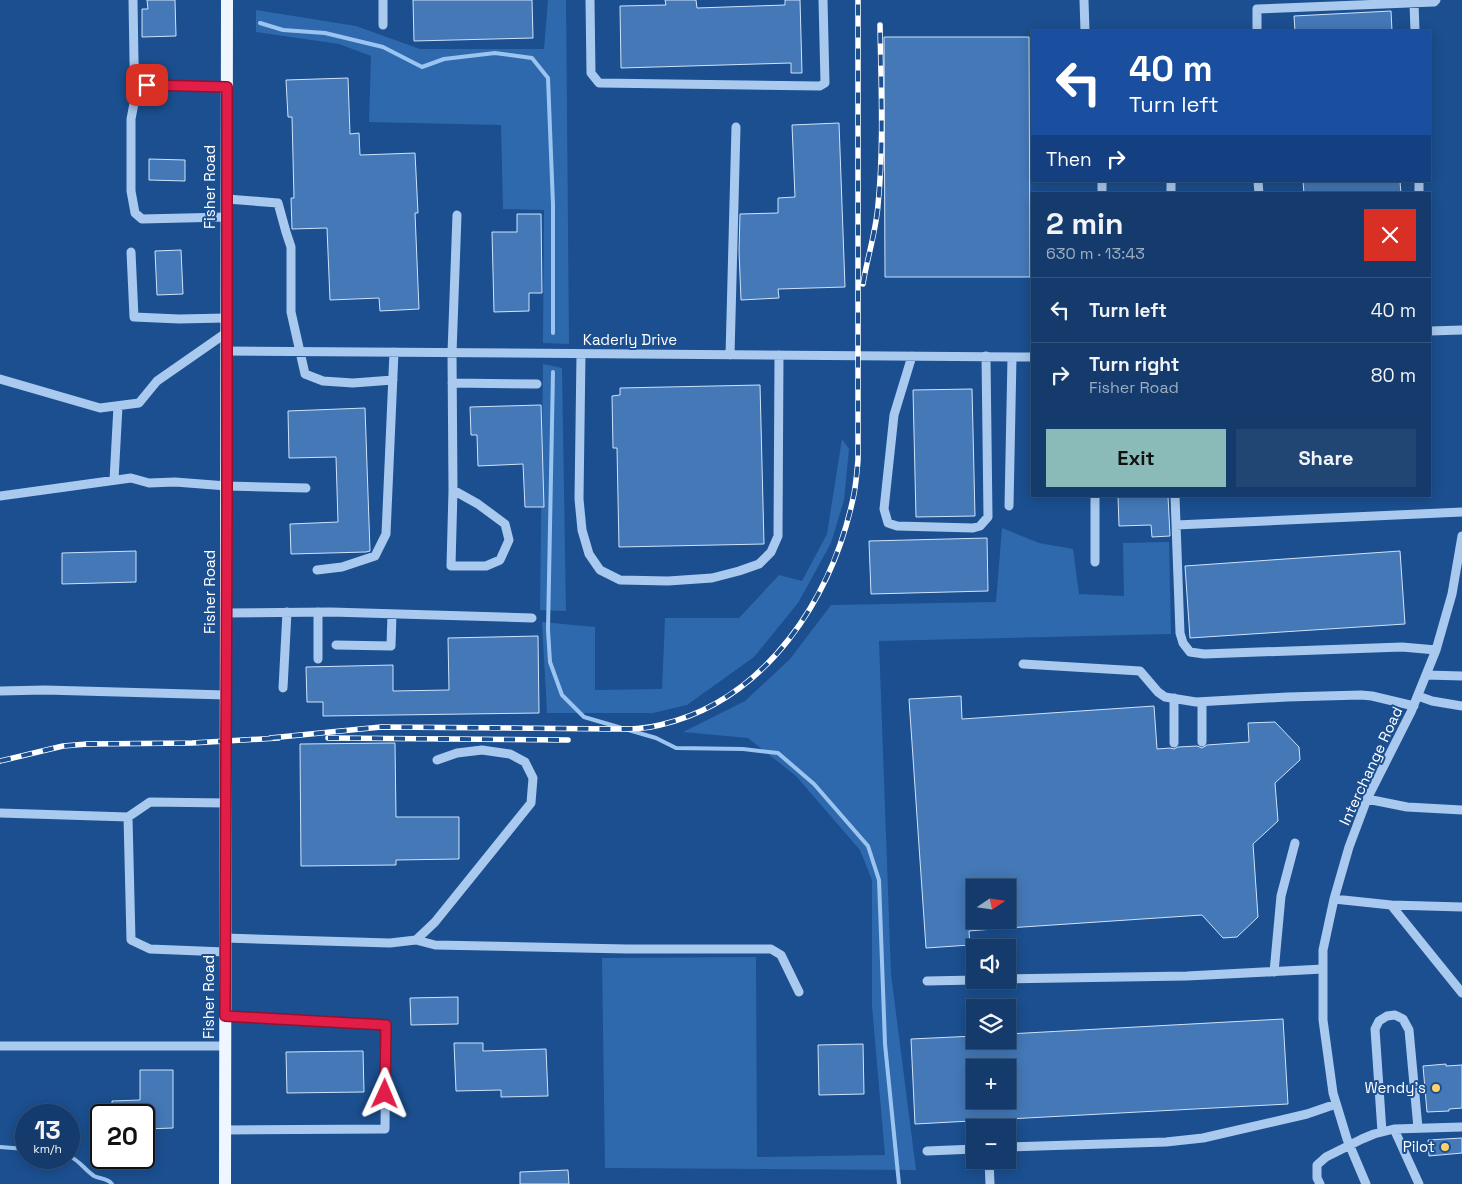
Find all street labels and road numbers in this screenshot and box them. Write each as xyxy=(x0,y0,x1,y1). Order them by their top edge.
street label: Fisher Road xyxy=(200,145,219,229)
street label: Kaderly Drive xyxy=(583,330,677,349)
street label: Fisher Road xyxy=(200,550,219,634)
street label: Interchange Road xyxy=(1335,703,1406,828)
street label: Fisher Road xyxy=(199,955,218,1039)

